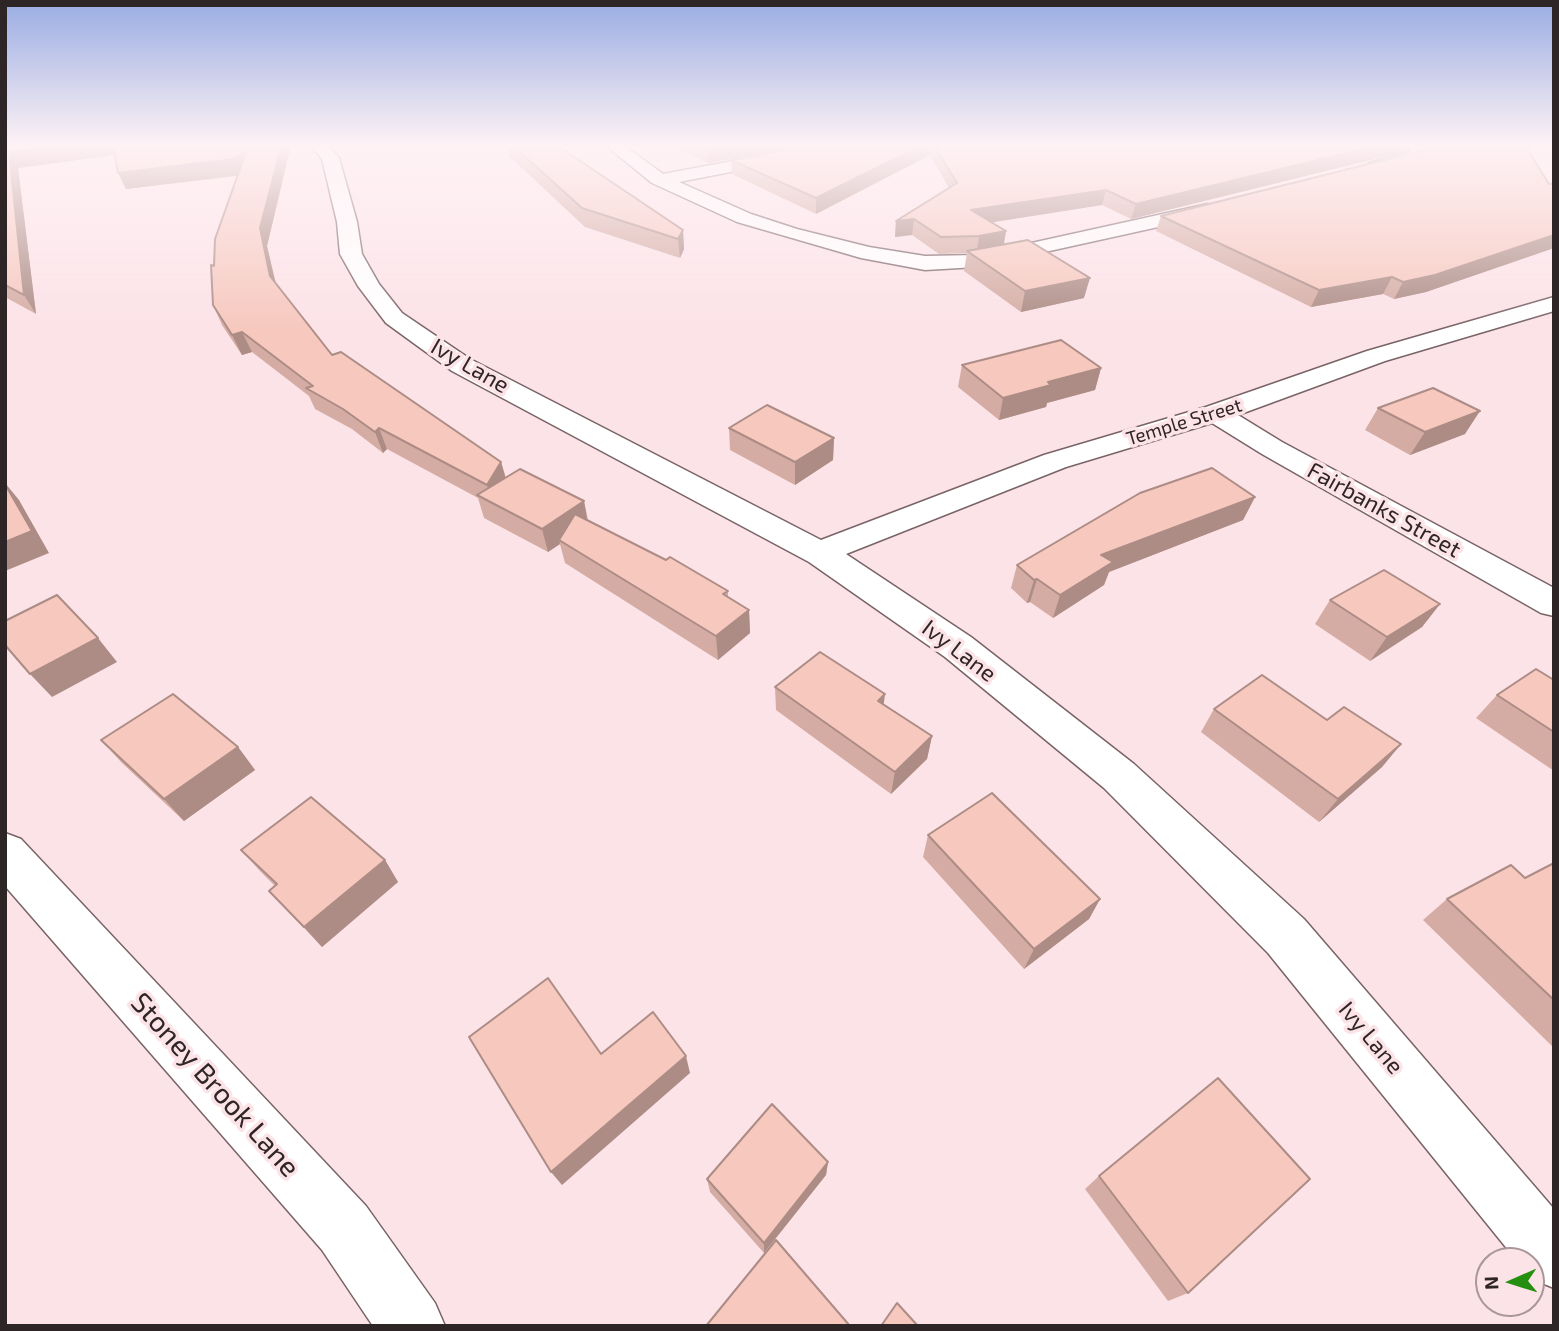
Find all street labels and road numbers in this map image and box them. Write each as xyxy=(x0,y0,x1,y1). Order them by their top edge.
street label: Ivy Lane xyxy=(426,333,514,399)
street label: Temple Street xyxy=(1123,394,1245,450)
street label: Fairbanks Street xyxy=(1303,456,1465,564)
street label: Ivy Lane xyxy=(916,614,1002,688)
street label: Stoney Brook Lane xyxy=(124,986,306,1184)
street label: Ivy Lane xyxy=(1333,996,1409,1080)

